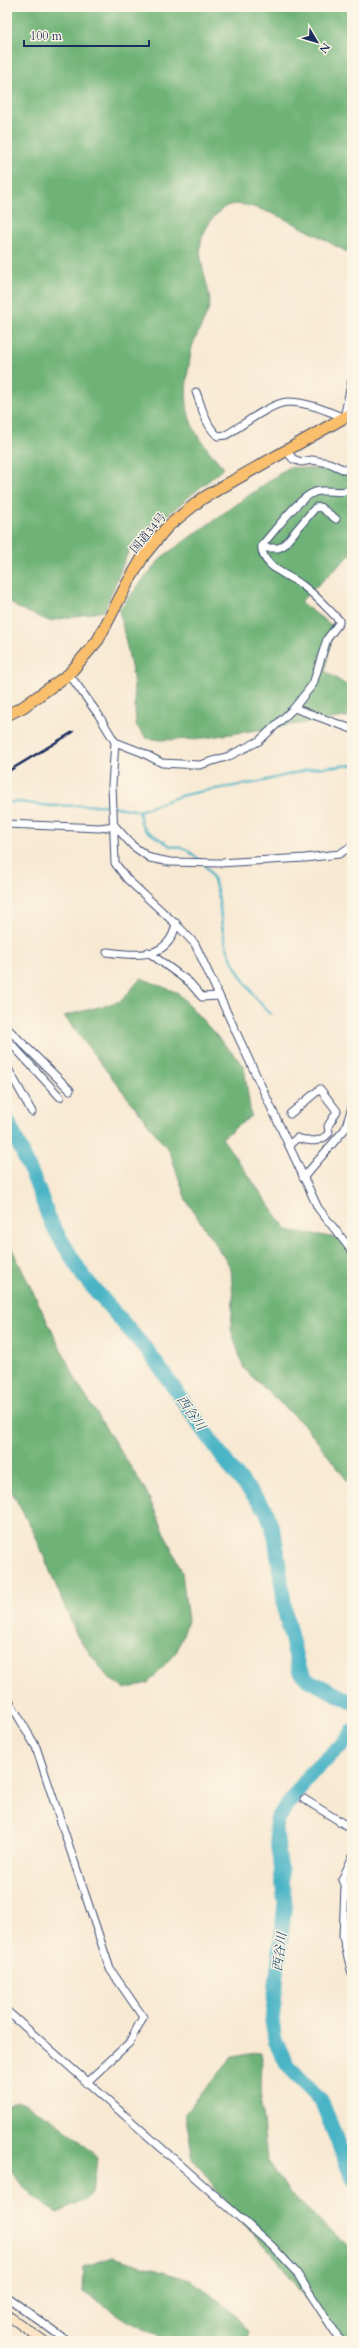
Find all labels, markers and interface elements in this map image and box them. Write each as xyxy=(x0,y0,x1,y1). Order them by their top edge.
scale bar xyxy=(24,22,149,48)
north arrow xyxy=(297,22,337,62)
text: 100 m xyxy=(30,28,63,44)
text: N xyxy=(315,39,333,57)
street label: 国道34号 xyxy=(126,509,170,557)
water label: 西谷川 xyxy=(172,1392,211,1436)
water label: 西谷川 xyxy=(269,1930,292,1972)

